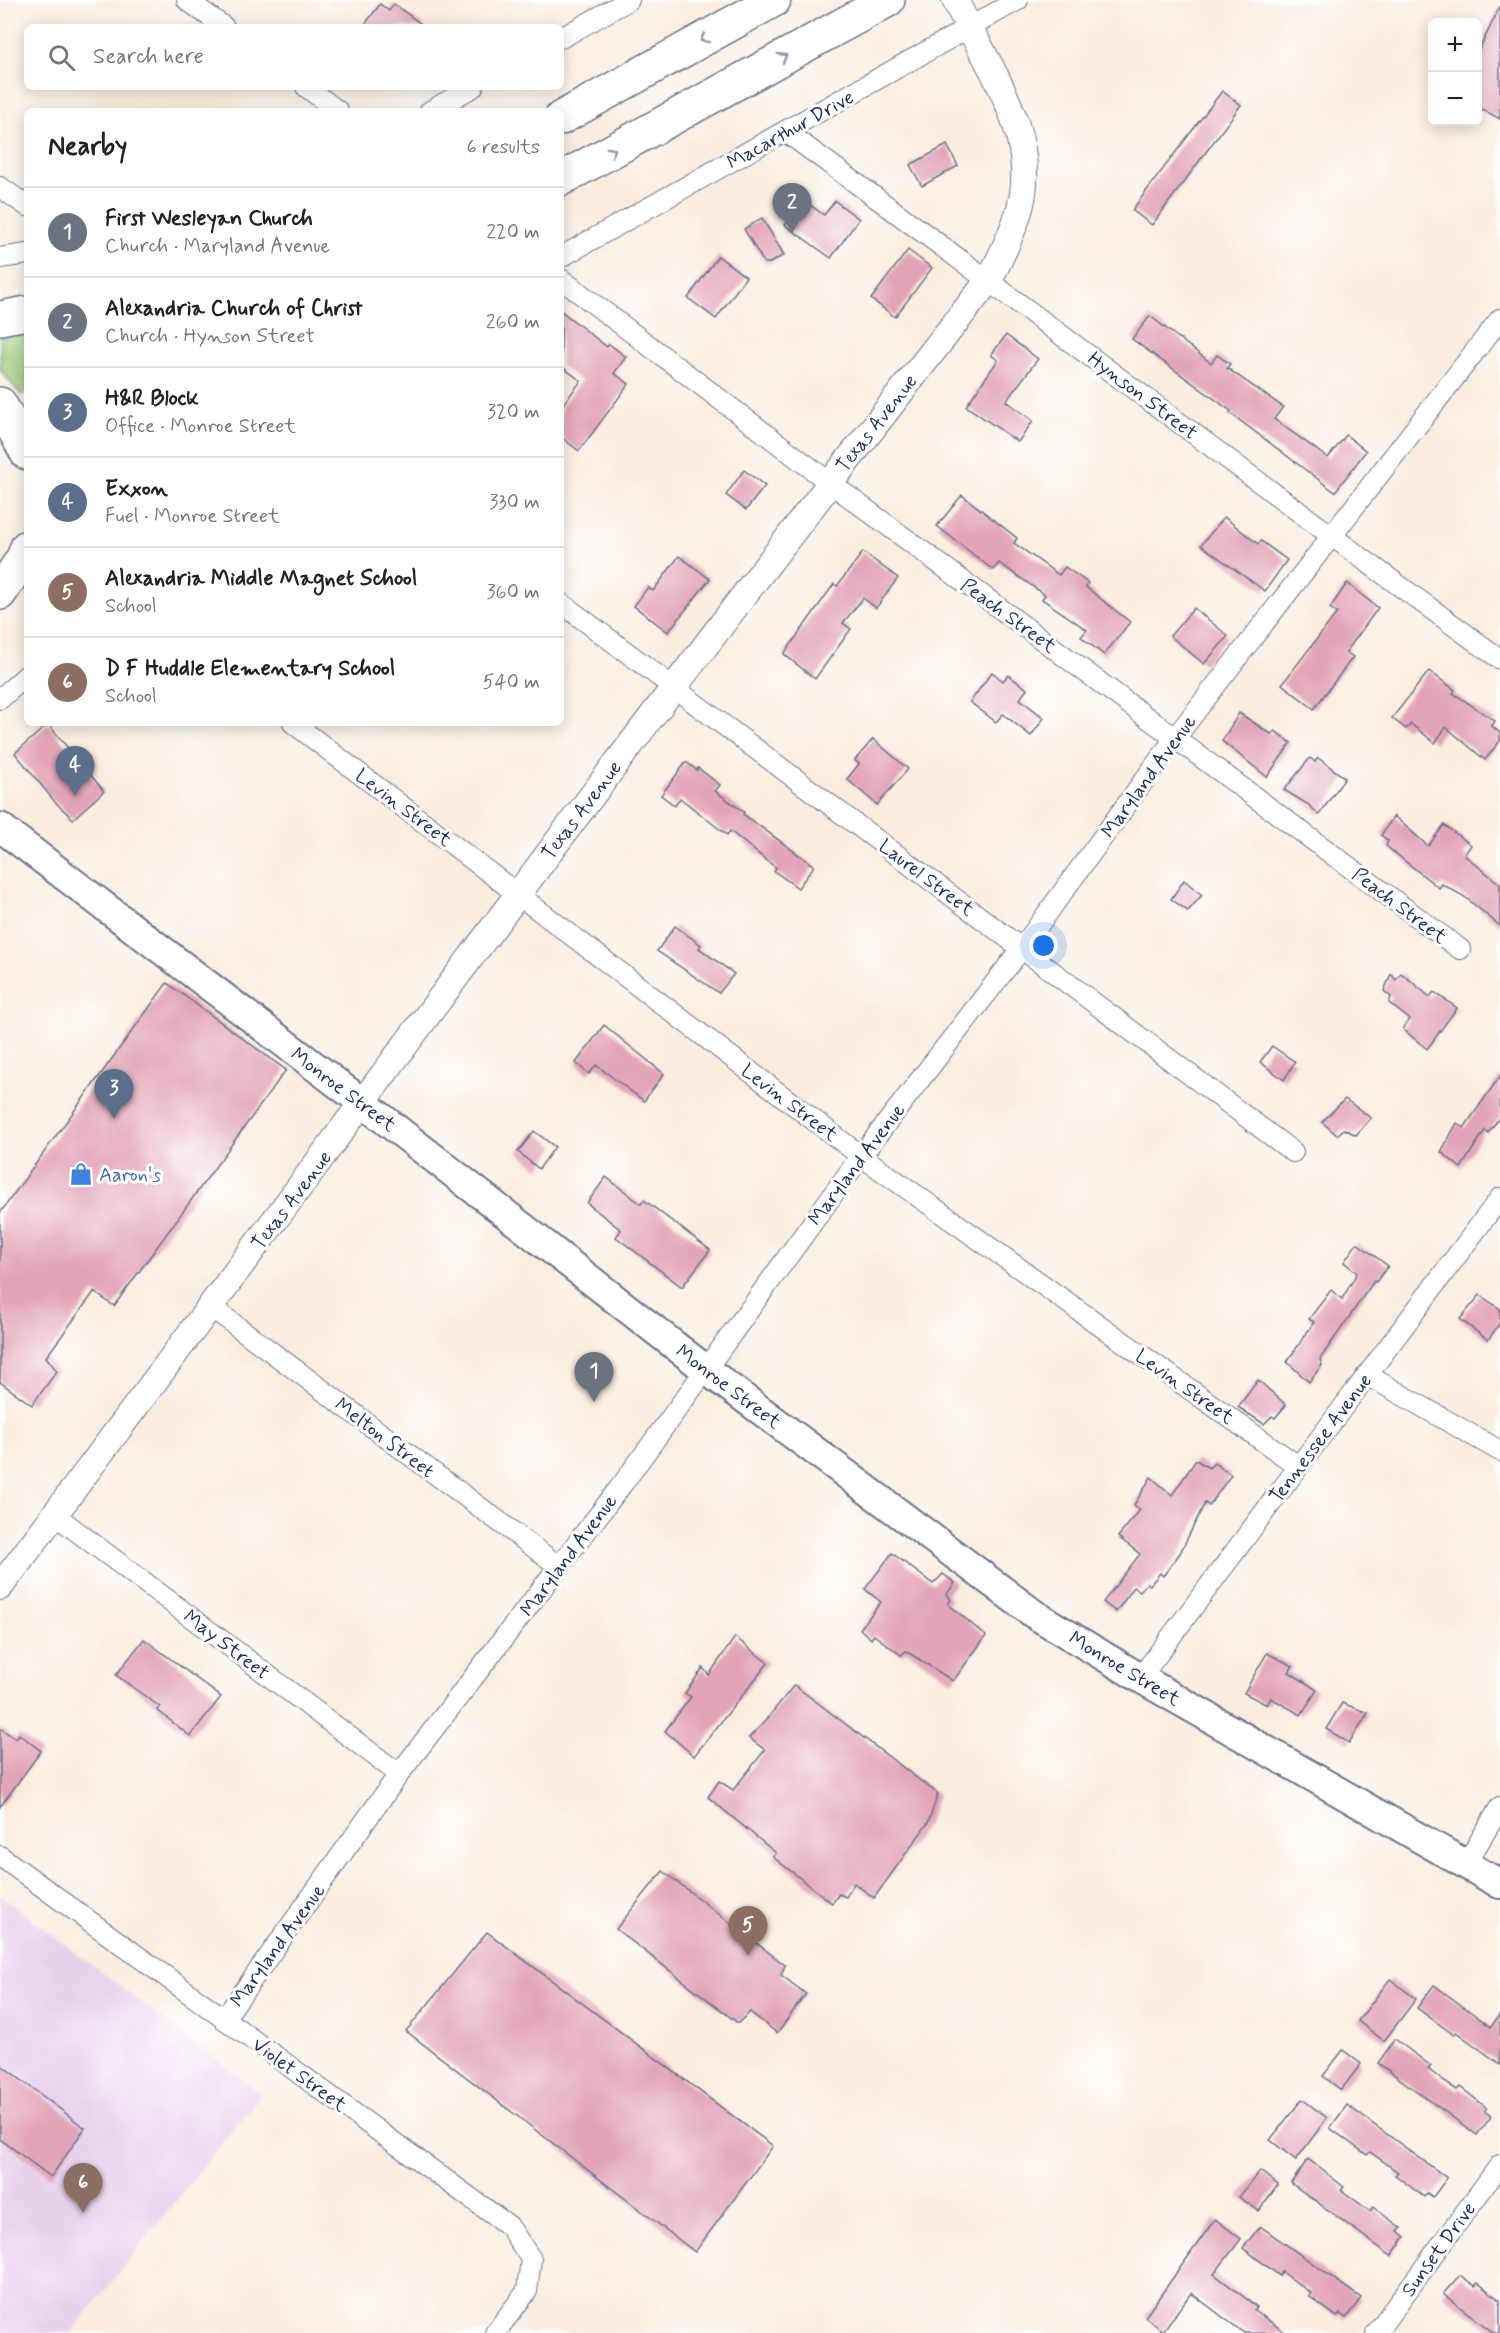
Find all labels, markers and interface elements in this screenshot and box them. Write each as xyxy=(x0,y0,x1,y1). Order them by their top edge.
map controls xyxy=(1428,18,1482,126)
button: + xyxy=(1428,18,1482,72)
search box xyxy=(24,24,564,90)
one-way arrow xyxy=(700,32,711,43)
icon: search xyxy=(45,41,78,74)
text: Search here xyxy=(93,43,204,71)
one-way arrow xyxy=(777,53,788,64)
button: − xyxy=(1428,72,1482,126)
street label: Macarthur Drive xyxy=(722,84,859,176)
text: Nearby xyxy=(48,130,127,164)
text: 6 results xyxy=(467,134,540,161)
one-way arrow xyxy=(606,147,617,158)
pin: 2 xyxy=(772,184,812,233)
text: First Wesleyan Church xyxy=(105,205,313,233)
text: 1 xyxy=(63,219,72,246)
text: 220 m xyxy=(486,219,540,246)
text: Church · Maryland Avenue xyxy=(105,233,330,260)
text: Alexandria Church of Christ xyxy=(105,295,363,323)
text: 2 xyxy=(63,309,72,336)
text: 260 m xyxy=(486,309,540,336)
text: Church · Hynson Street xyxy=(105,323,315,350)
street label: Hynson Street xyxy=(1082,346,1203,446)
street label: Texas Avenue xyxy=(830,369,924,479)
text: H&R Block xyxy=(105,385,199,413)
text: 3 xyxy=(63,399,72,426)
text: 320 m xyxy=(487,399,540,426)
text: Office · Monroe Street xyxy=(105,413,296,440)
text: Exxon xyxy=(105,475,168,503)
text: 4 xyxy=(62,489,73,516)
text: 330 m xyxy=(489,489,540,516)
text: Fuel · Monroe Street xyxy=(105,503,280,530)
text: Alexandria Middle Magnet School xyxy=(105,565,417,593)
street label: Peach Street xyxy=(955,572,1062,660)
text: 5 xyxy=(62,579,74,606)
text: 360 m xyxy=(487,579,540,606)
text: School xyxy=(105,593,157,620)
text: D F Huddle Elementary School xyxy=(105,655,395,683)
text: 6 xyxy=(62,669,73,696)
text: 540 m xyxy=(483,669,540,696)
text: School xyxy=(105,683,157,710)
street label: Maryland Avenue xyxy=(1095,710,1203,844)
pin: 4 xyxy=(56,746,94,796)
street label: Texas Avenue xyxy=(536,756,628,866)
street label: Levin Street xyxy=(349,763,457,854)
street label: Laurel Street xyxy=(873,833,980,923)
street label: Peach Street xyxy=(1346,862,1452,951)
your location xyxy=(1029,931,1058,960)
street label: Monroe Street xyxy=(285,1042,402,1139)
street label: Levin Street xyxy=(735,1058,843,1149)
pin: 3 xyxy=(94,1070,134,1119)
street label: Maryland Avenue xyxy=(802,1098,912,1231)
street label: Texas Avenue xyxy=(246,1146,338,1256)
shop icon: Aaron's xyxy=(68,1161,94,1187)
place label: Aaron's xyxy=(99,1162,161,1189)
street label: Monroe Street xyxy=(670,1339,787,1436)
street label: Levin Street xyxy=(1129,1343,1239,1431)
pin: 1 xyxy=(574,1352,614,1402)
street label: Tennessee Avenue xyxy=(1264,1369,1379,1509)
street label: Melton Street xyxy=(329,1392,440,1485)
street label: Maryland Avenue xyxy=(514,1489,624,1622)
street label: May Street xyxy=(177,1604,275,1687)
street label: Monroe Street xyxy=(1063,1625,1185,1713)
street label: Maryland Avenue xyxy=(224,1879,332,2013)
pin: 5 xyxy=(728,1906,768,1956)
street label: Violet Street xyxy=(246,2032,352,2119)
pin: 6 xyxy=(64,2164,103,2213)
street label: Sunset Drive xyxy=(1396,2197,1483,2303)

